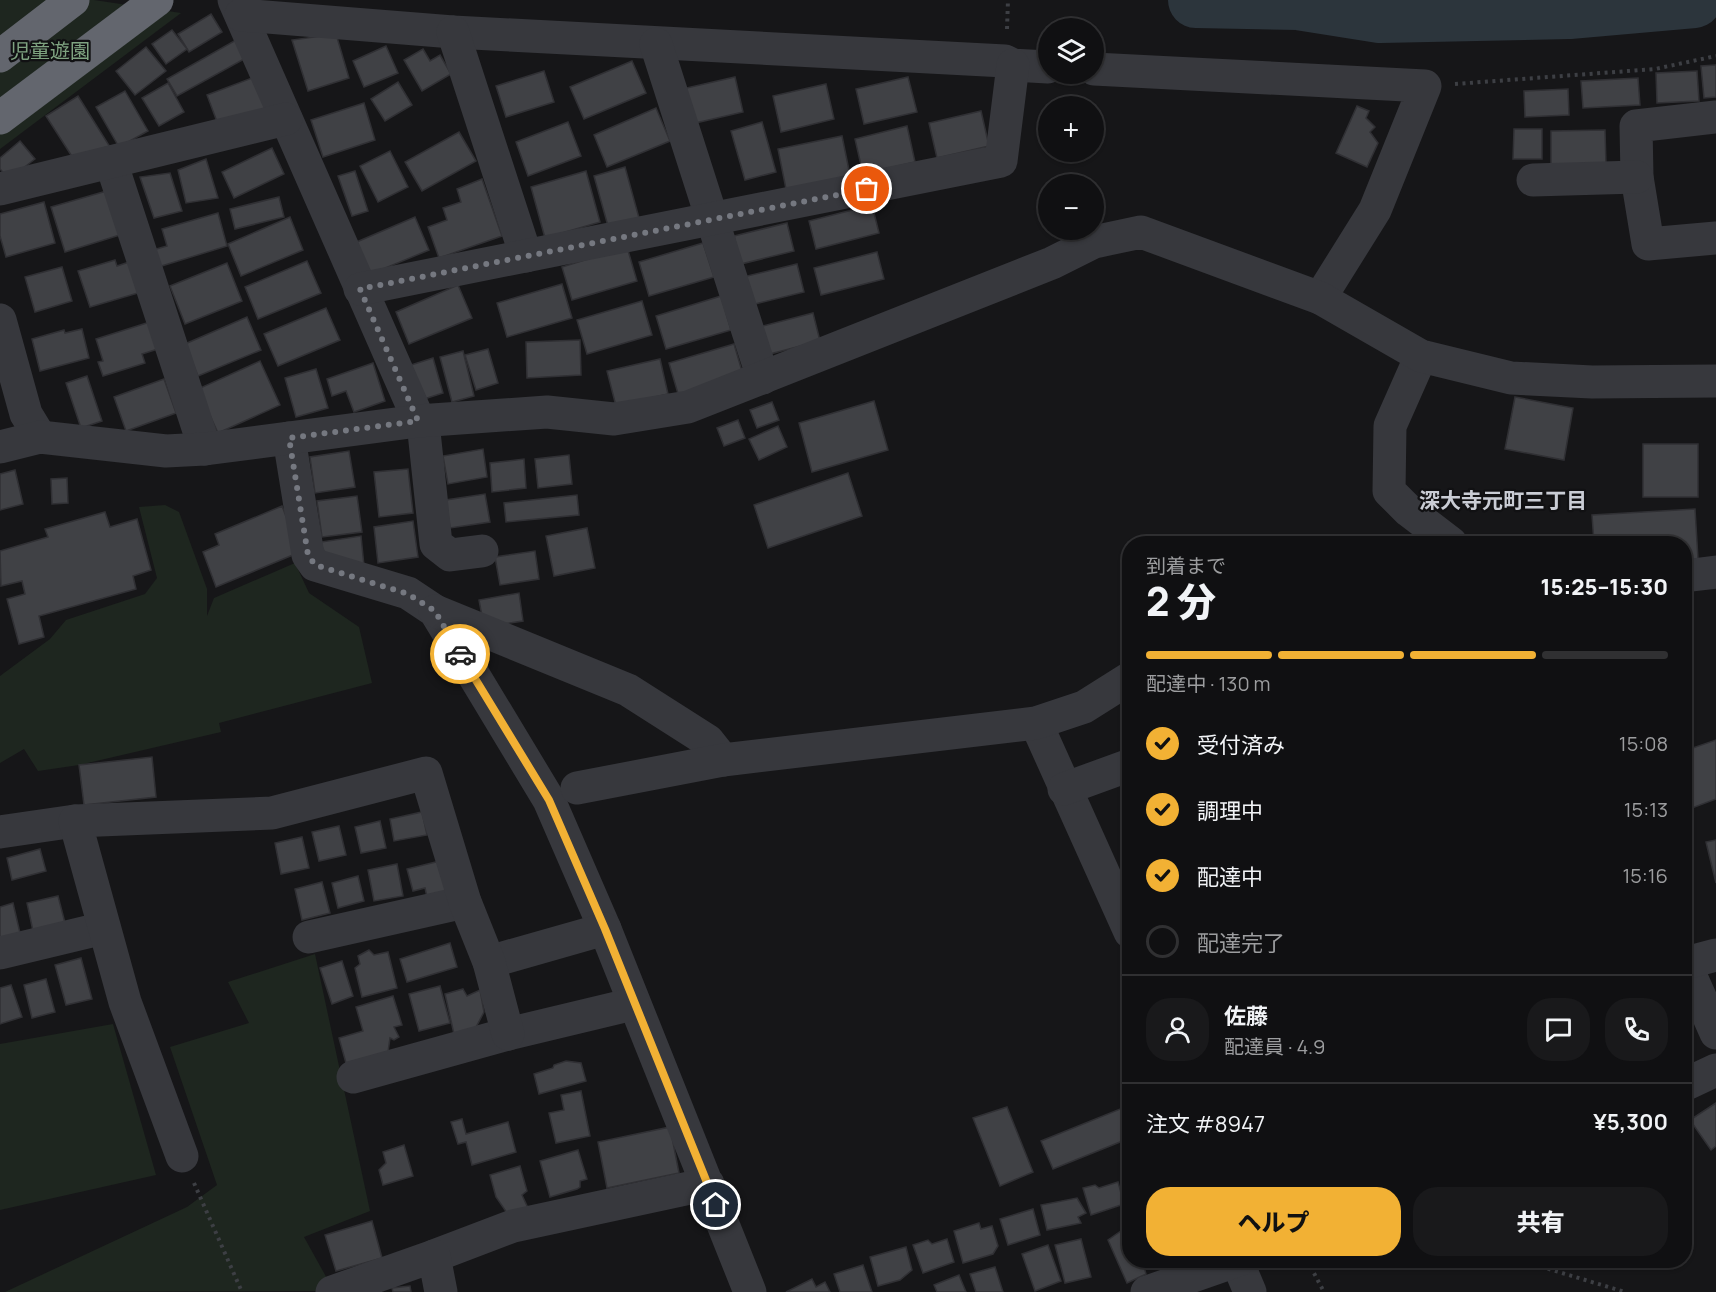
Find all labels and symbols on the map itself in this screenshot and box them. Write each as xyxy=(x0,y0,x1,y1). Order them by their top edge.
park label: 児童遊園 xyxy=(10,37,90,64)
pin xyxy=(841,163,892,214)
district label: 深大寺元町三丁目 xyxy=(1419,486,1587,514)
courier xyxy=(430,624,490,684)
pin xyxy=(690,1179,741,1230)

